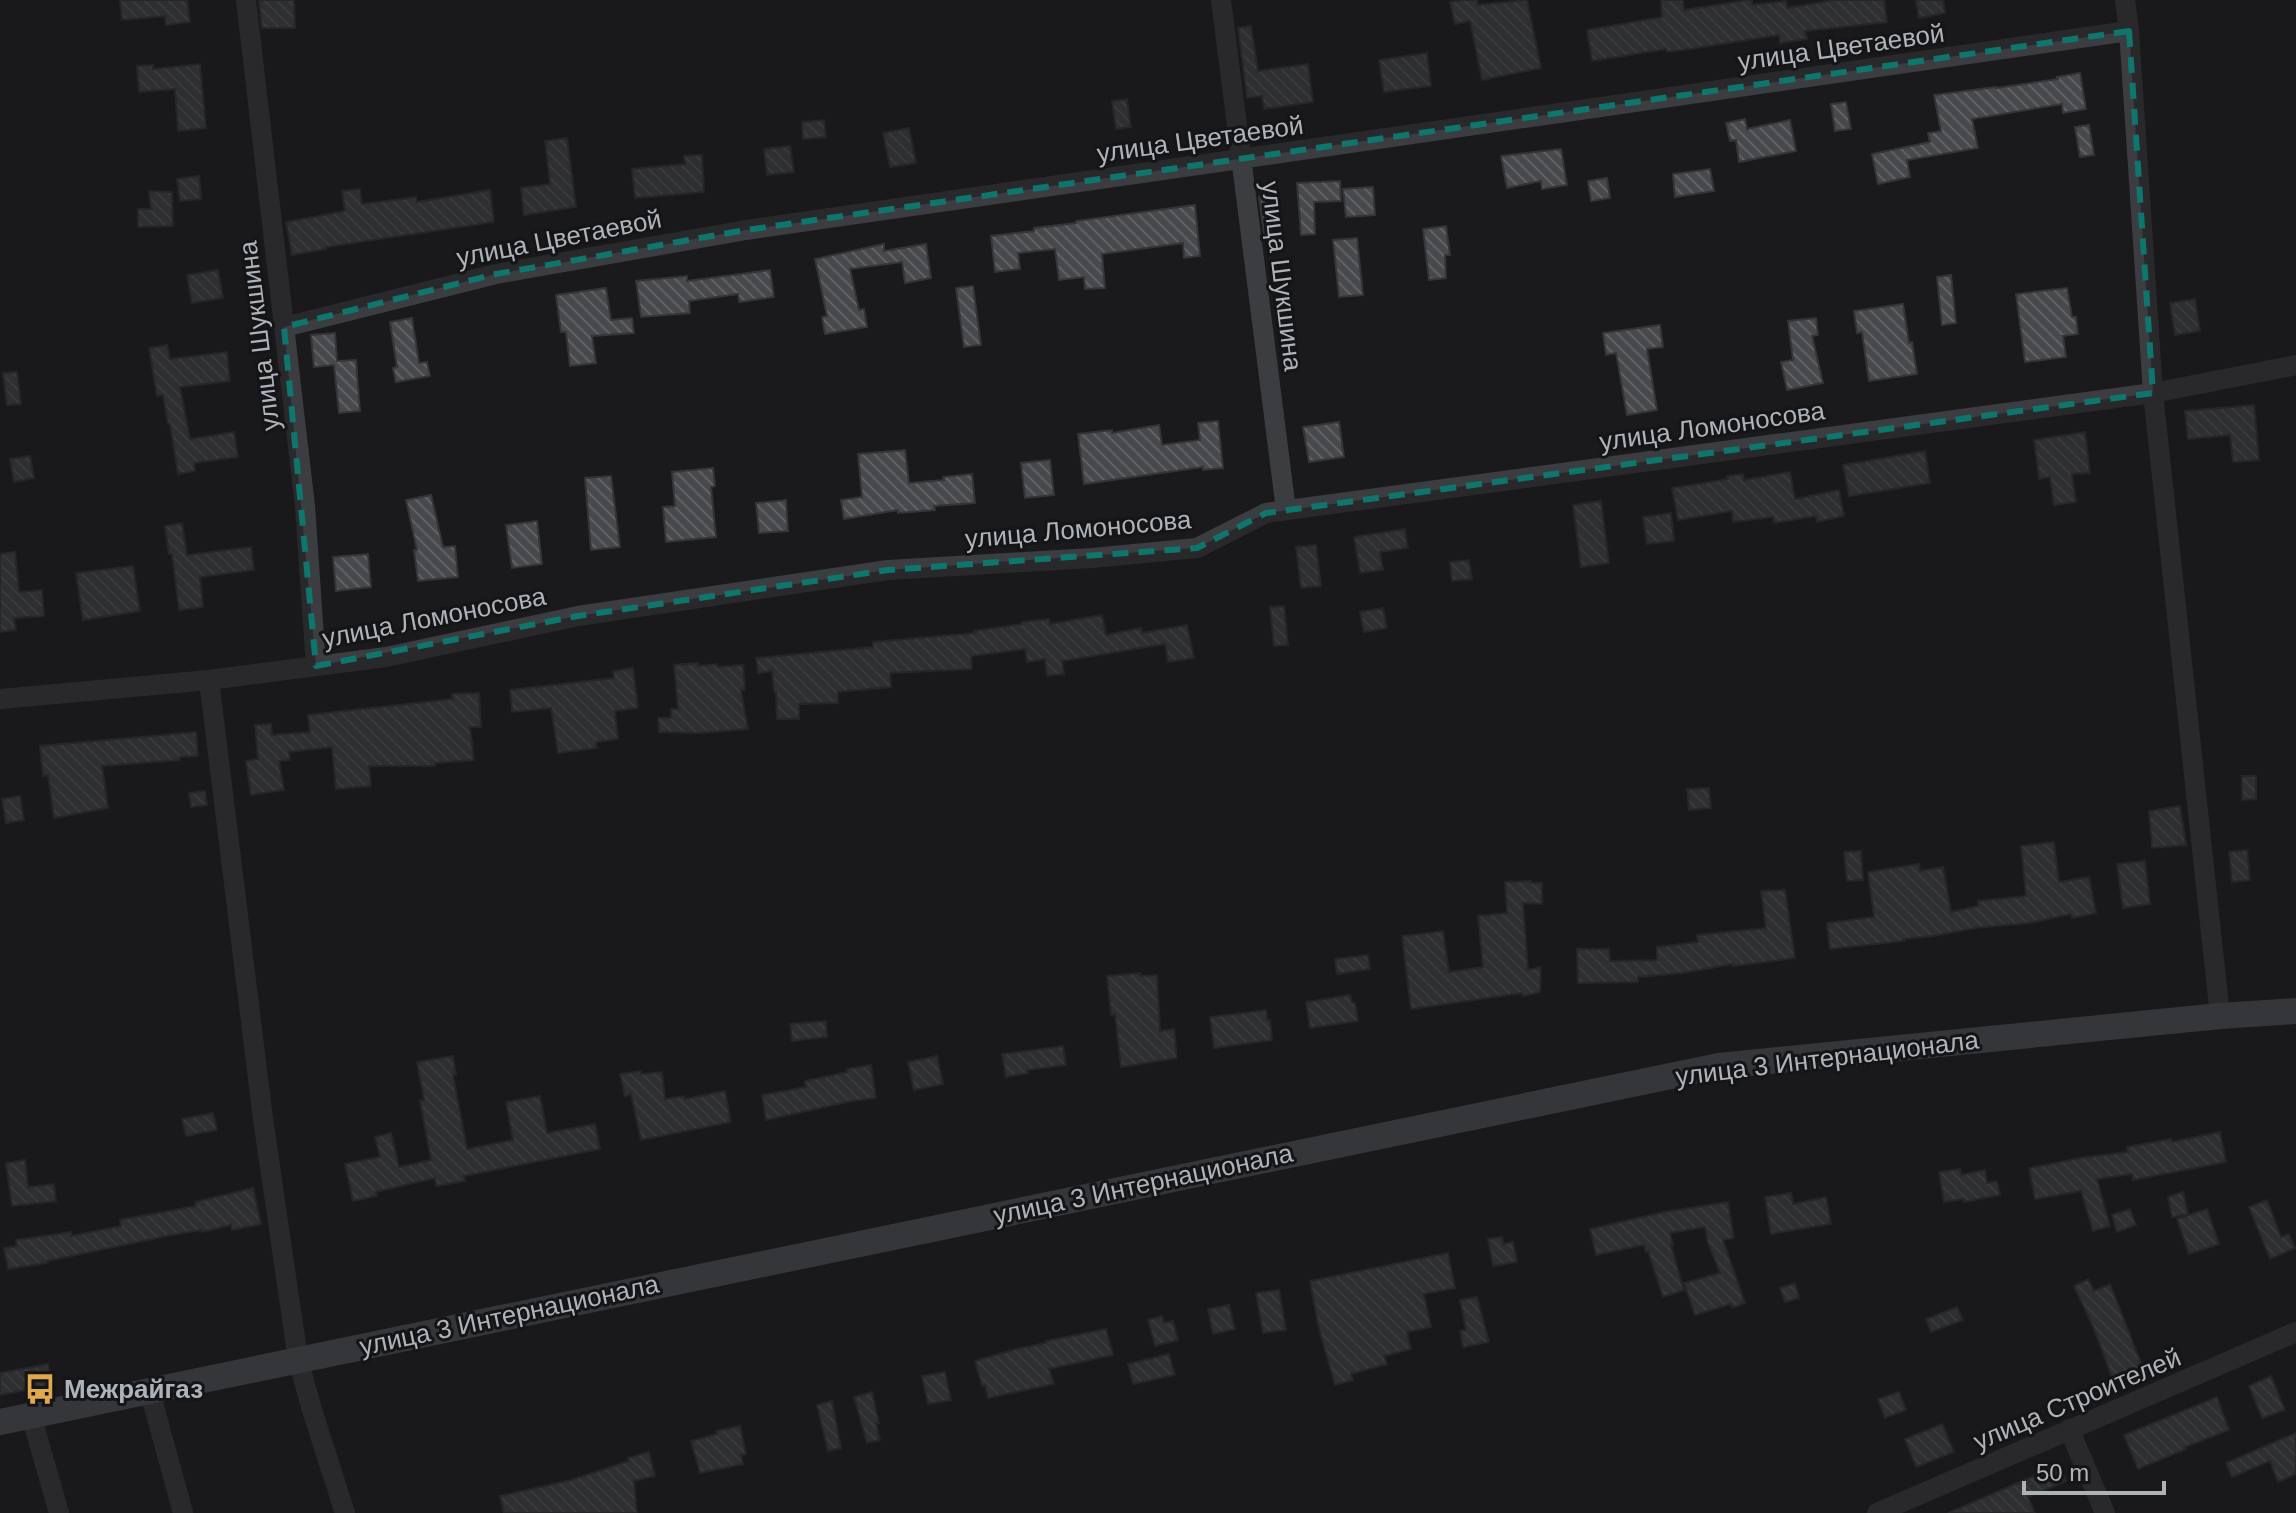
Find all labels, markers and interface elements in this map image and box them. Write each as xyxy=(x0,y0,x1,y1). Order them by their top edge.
street label: улица Цветаевой xyxy=(1736,18,1946,76)
street label: улица Цветаевой xyxy=(1095,110,1305,168)
street label: улица Шукшина xyxy=(1255,179,1309,373)
street label: улица Цветаевой xyxy=(454,203,664,273)
street label: улица Шукшина xyxy=(232,239,286,433)
street label: улица Ломоносова xyxy=(1597,395,1827,457)
street label: улица Ломоносова xyxy=(964,504,1193,554)
street label: улица Ломоносова xyxy=(320,581,549,653)
street label: улица 3 Интернационала xyxy=(1674,1024,1981,1091)
street label: улица 3 Интернационала xyxy=(991,1137,1296,1230)
street label: улица 3 Интернационала xyxy=(357,1268,662,1361)
street label: улица Строителей xyxy=(1969,1342,2185,1456)
bus stop icon: Межрайгаз xyxy=(23,1372,57,1406)
place label: Межрайгаз xyxy=(64,1374,203,1404)
scale bar xyxy=(2024,1445,2164,1495)
text: 50 m xyxy=(2036,1459,2089,1486)

